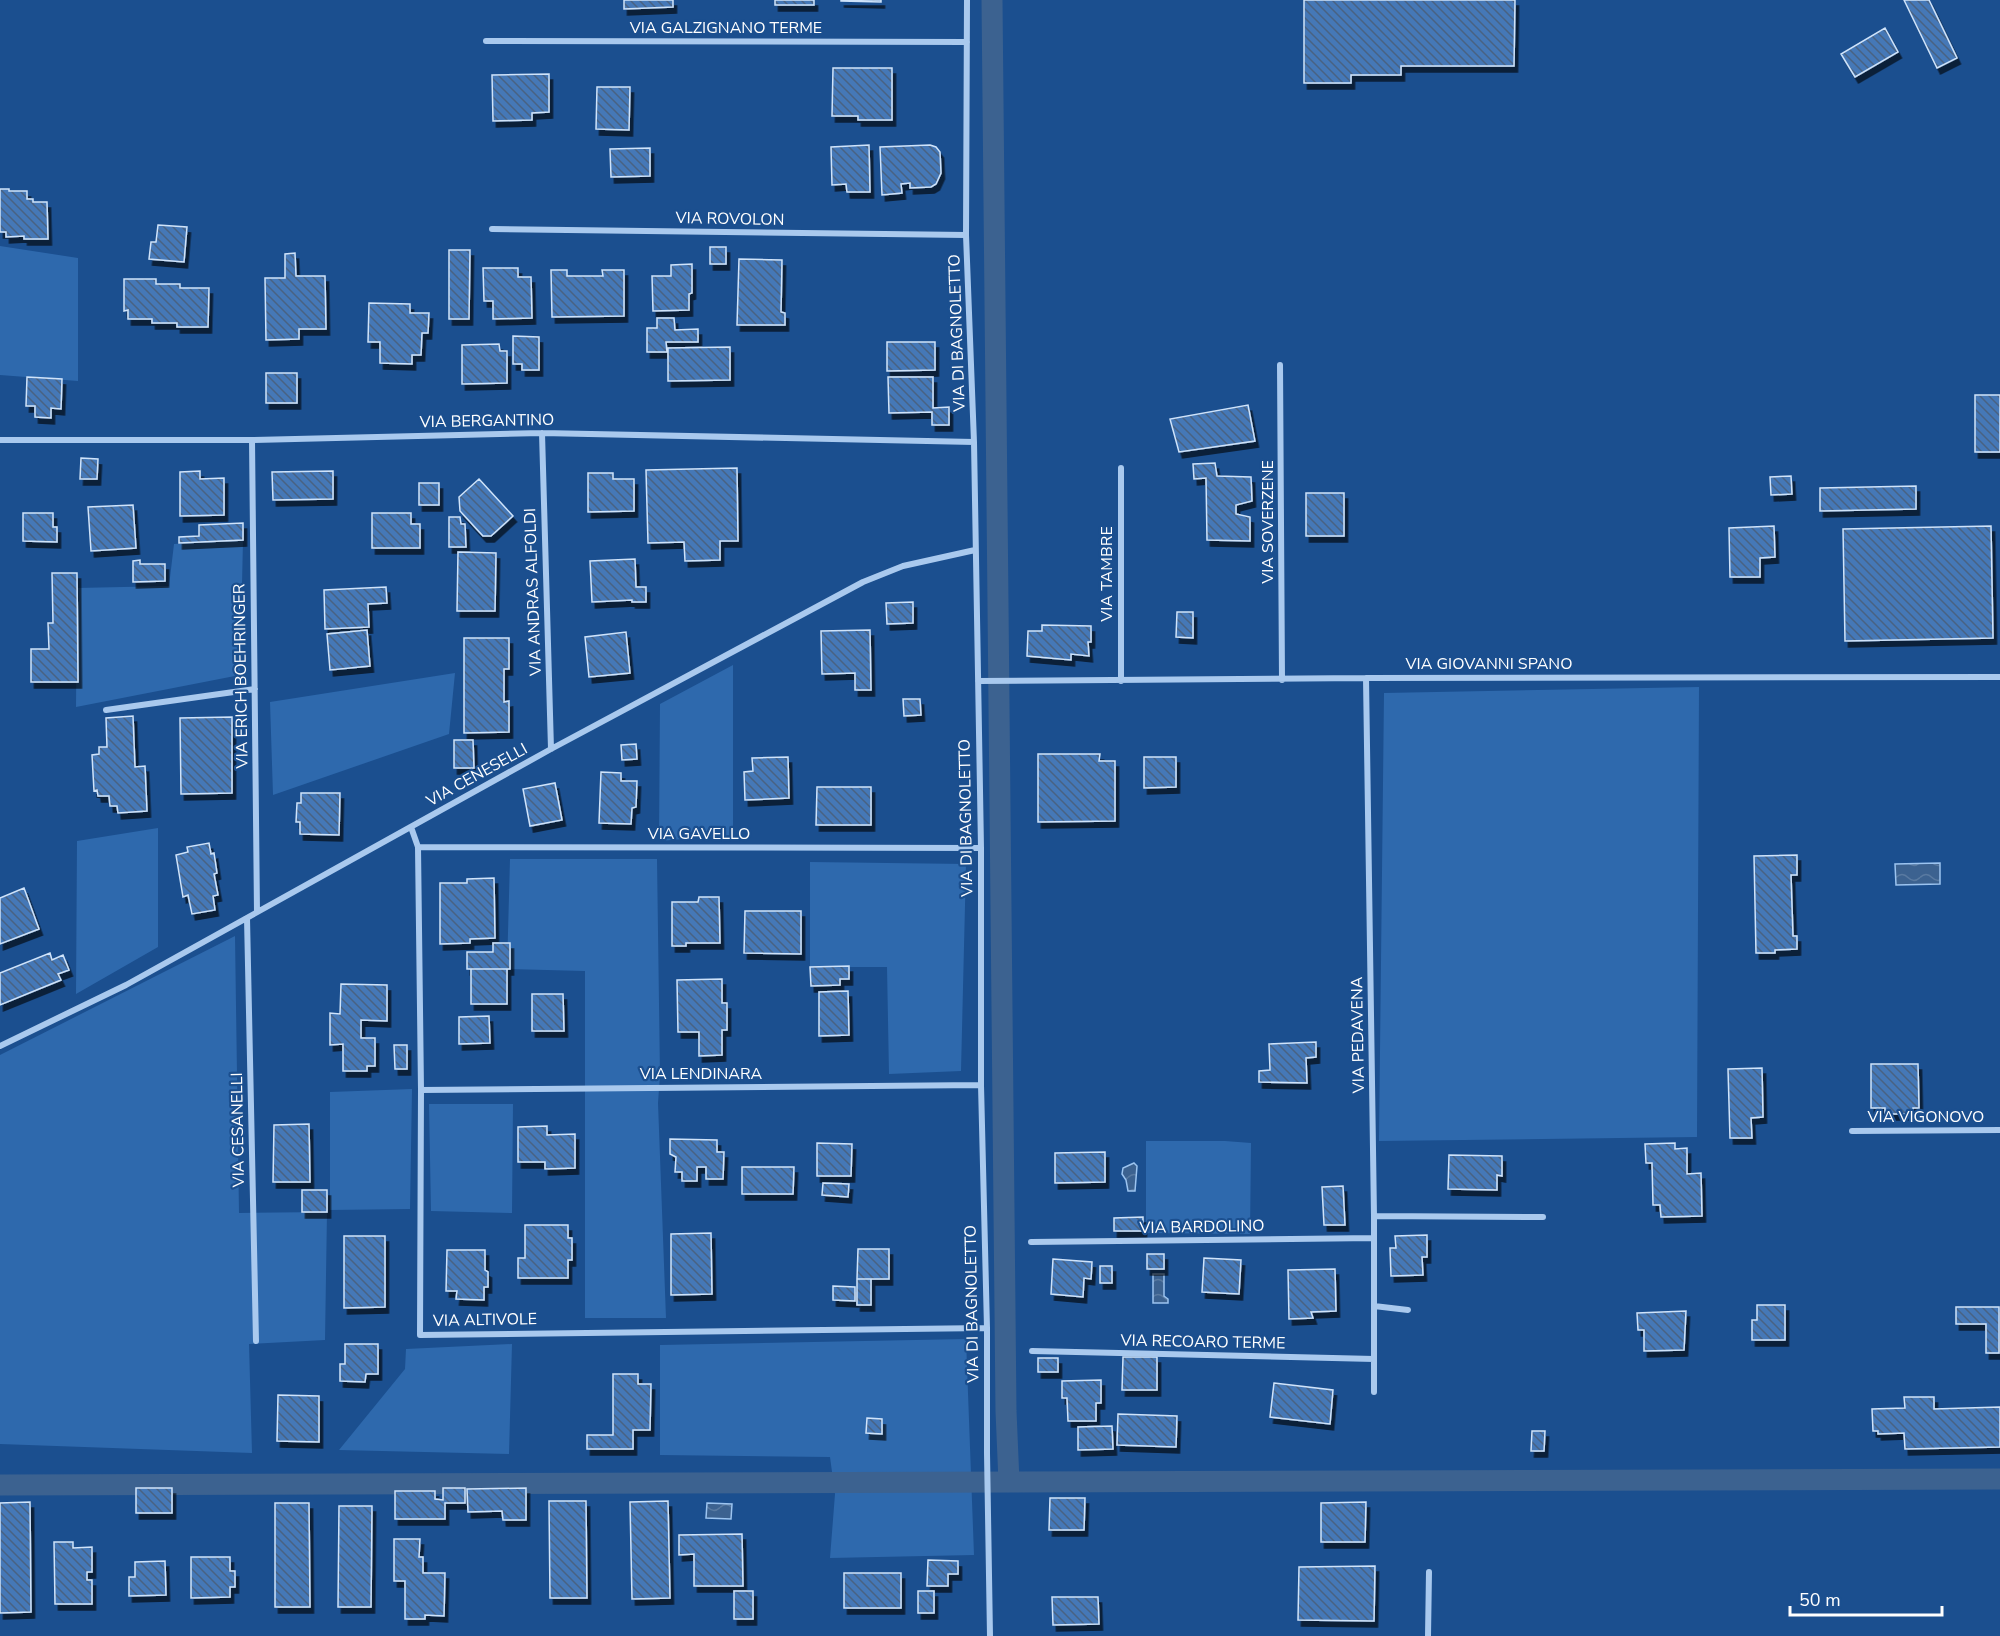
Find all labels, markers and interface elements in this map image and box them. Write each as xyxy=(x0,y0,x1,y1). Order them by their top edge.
street label: VIA GALZIGNANO TERME xyxy=(629,17,822,39)
street label: VIA ROVOLON xyxy=(674,207,785,231)
street label: VIA DI BAGNOLETTO xyxy=(943,254,971,413)
street label: VIA BERGANTINO xyxy=(419,409,554,433)
street label: VIA SOVERZENE xyxy=(1257,460,1279,585)
street label: VIA ANDRAS ALFOLDI xyxy=(519,508,547,677)
street label: VIA TAMBRE xyxy=(1096,526,1118,623)
street label: VIA ERICH BOEHRINGER xyxy=(228,583,254,770)
street label: VIA GIOVANNI SPANO xyxy=(1405,653,1572,675)
street label: VIA CENESELLI xyxy=(422,738,532,812)
street label: VIA DI BAGNOLETTO xyxy=(954,739,978,898)
street label: VIA GAVELLO xyxy=(647,823,750,845)
street label: VIA PEDAVENA xyxy=(1346,976,1370,1095)
street label: VIA LENDINARA xyxy=(639,1063,763,1085)
street label: VIA CESANELLI xyxy=(226,1072,250,1189)
street label: VIA VIGONOVO xyxy=(1867,1106,1984,1128)
street label: VIA BARDOLINO xyxy=(1138,1215,1265,1239)
street label: VIA DI BAGNOLETTO xyxy=(960,1225,984,1384)
street label: VIA ALTIVOLE xyxy=(432,1308,537,1332)
street label: VIA RECOARO TERME xyxy=(1119,1330,1286,1354)
scale bar xyxy=(1790,1579,1942,1617)
text: 50 m xyxy=(1799,1588,1841,1612)

